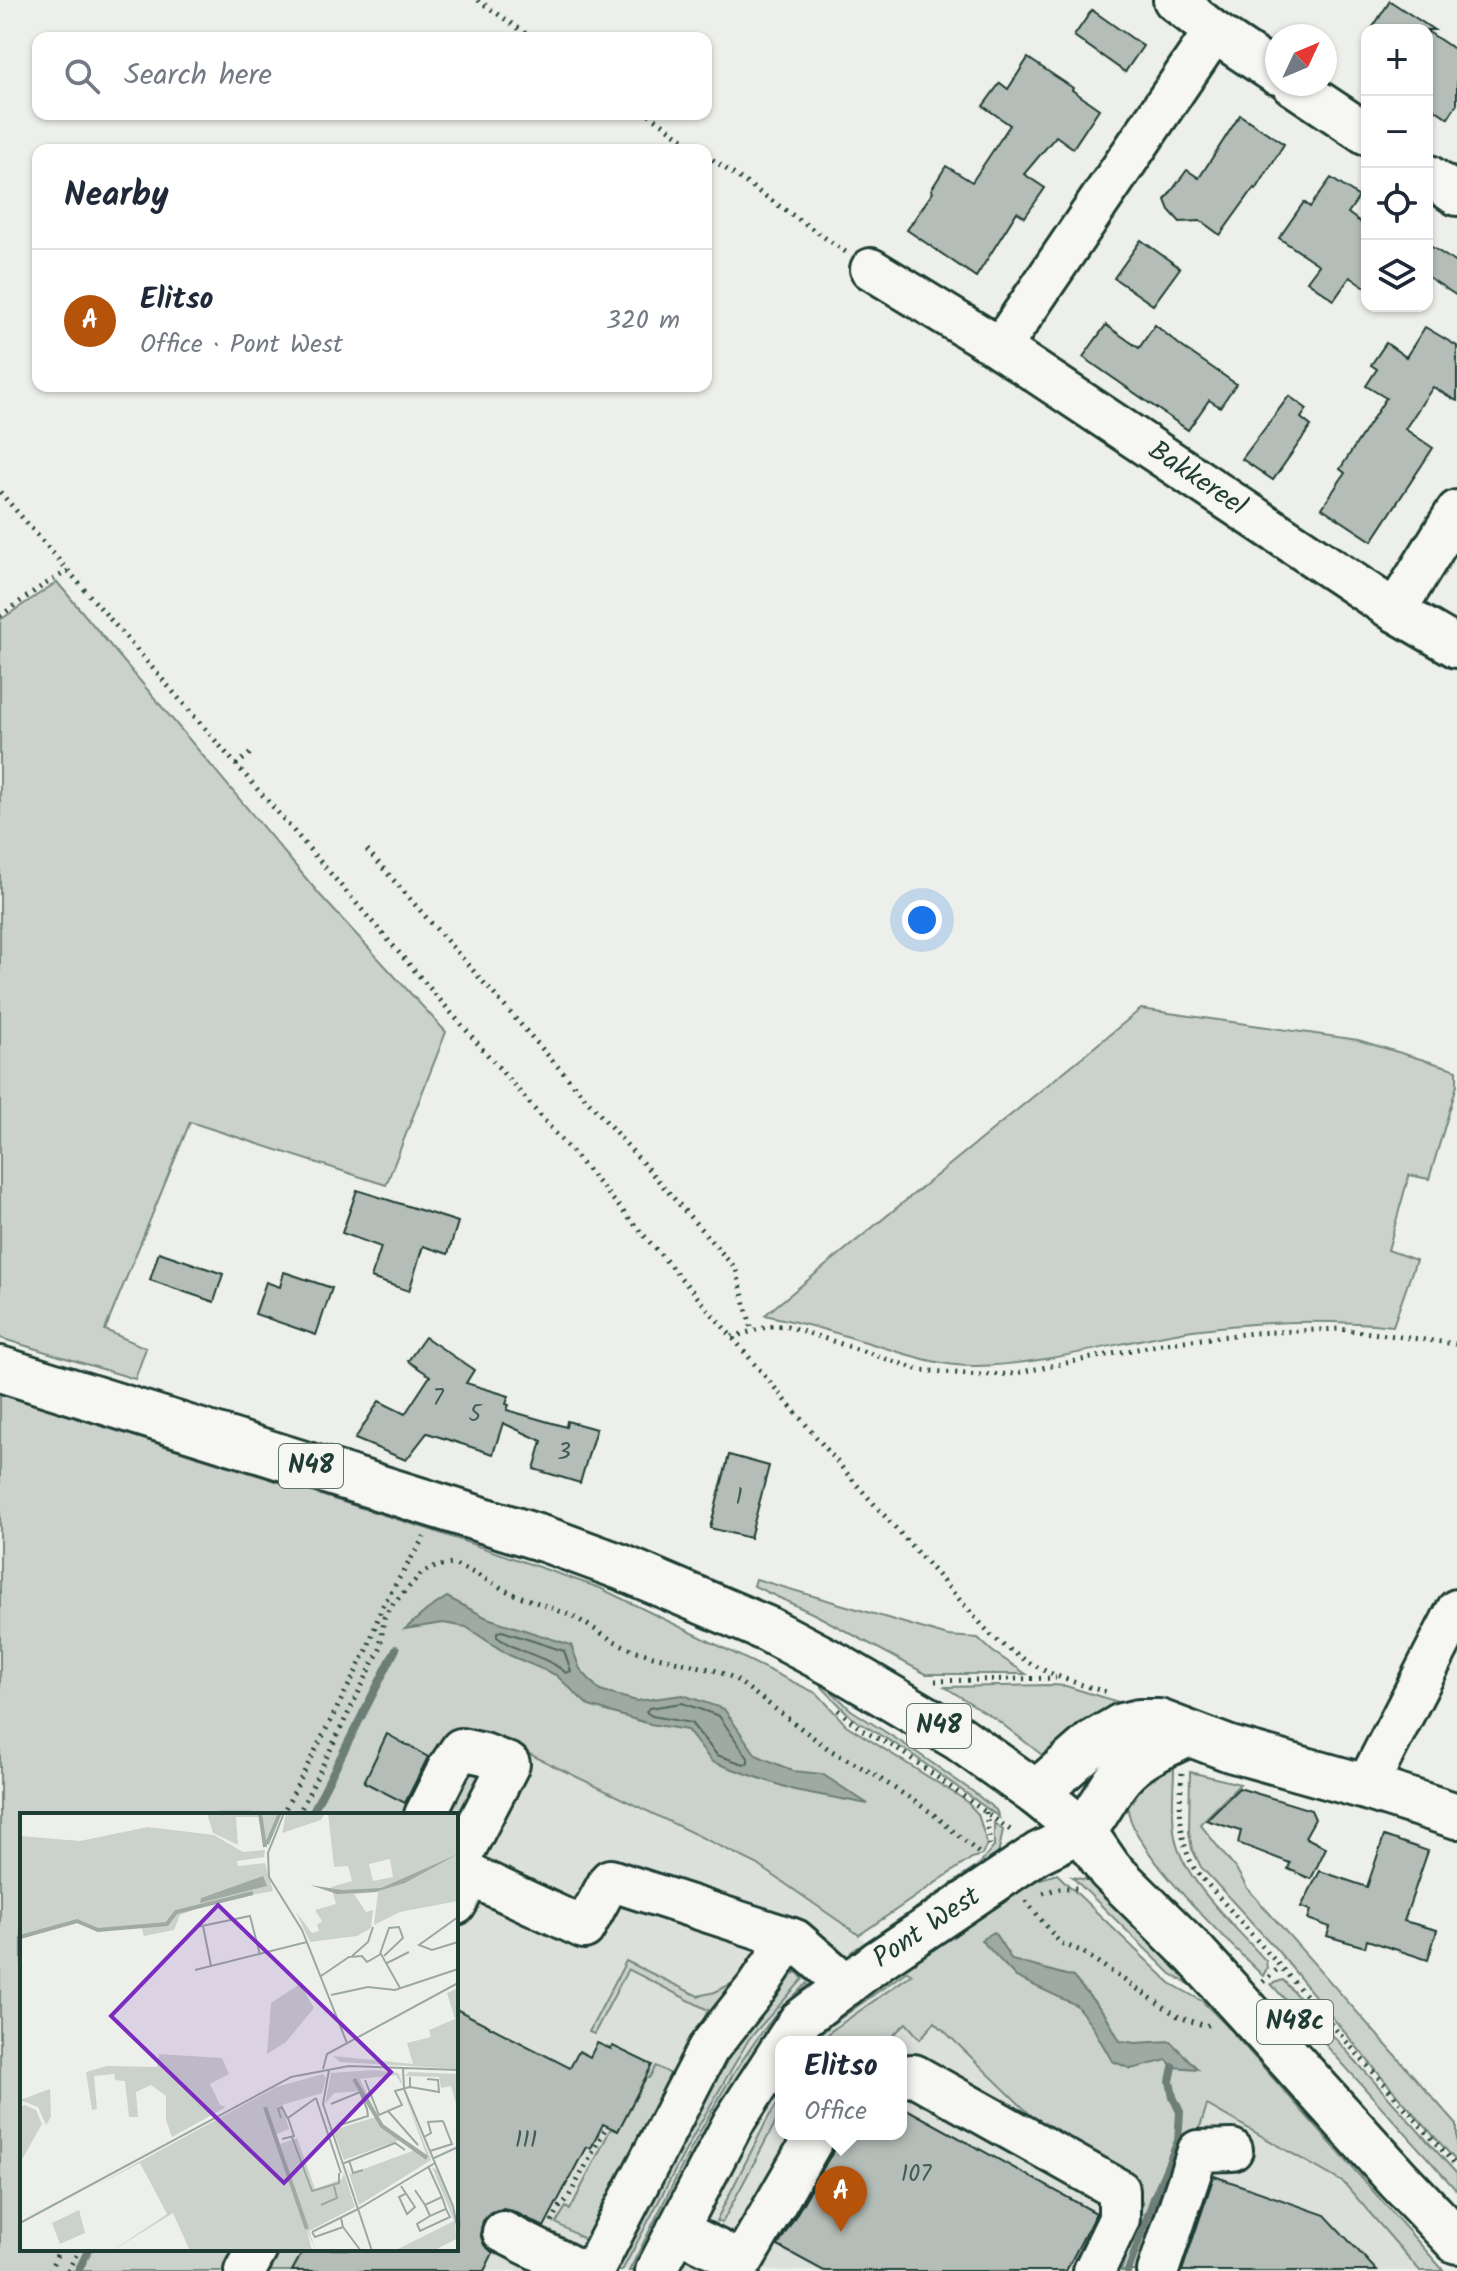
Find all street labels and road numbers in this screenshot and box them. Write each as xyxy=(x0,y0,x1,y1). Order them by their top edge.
street label: Bakkereel xyxy=(1138,429,1256,529)
road number: N48 xyxy=(279,1444,343,1488)
road number: N48 xyxy=(907,1704,971,1748)
street label: Pont West xyxy=(864,1875,991,1981)
road number: N48c xyxy=(1257,2000,1333,2044)

